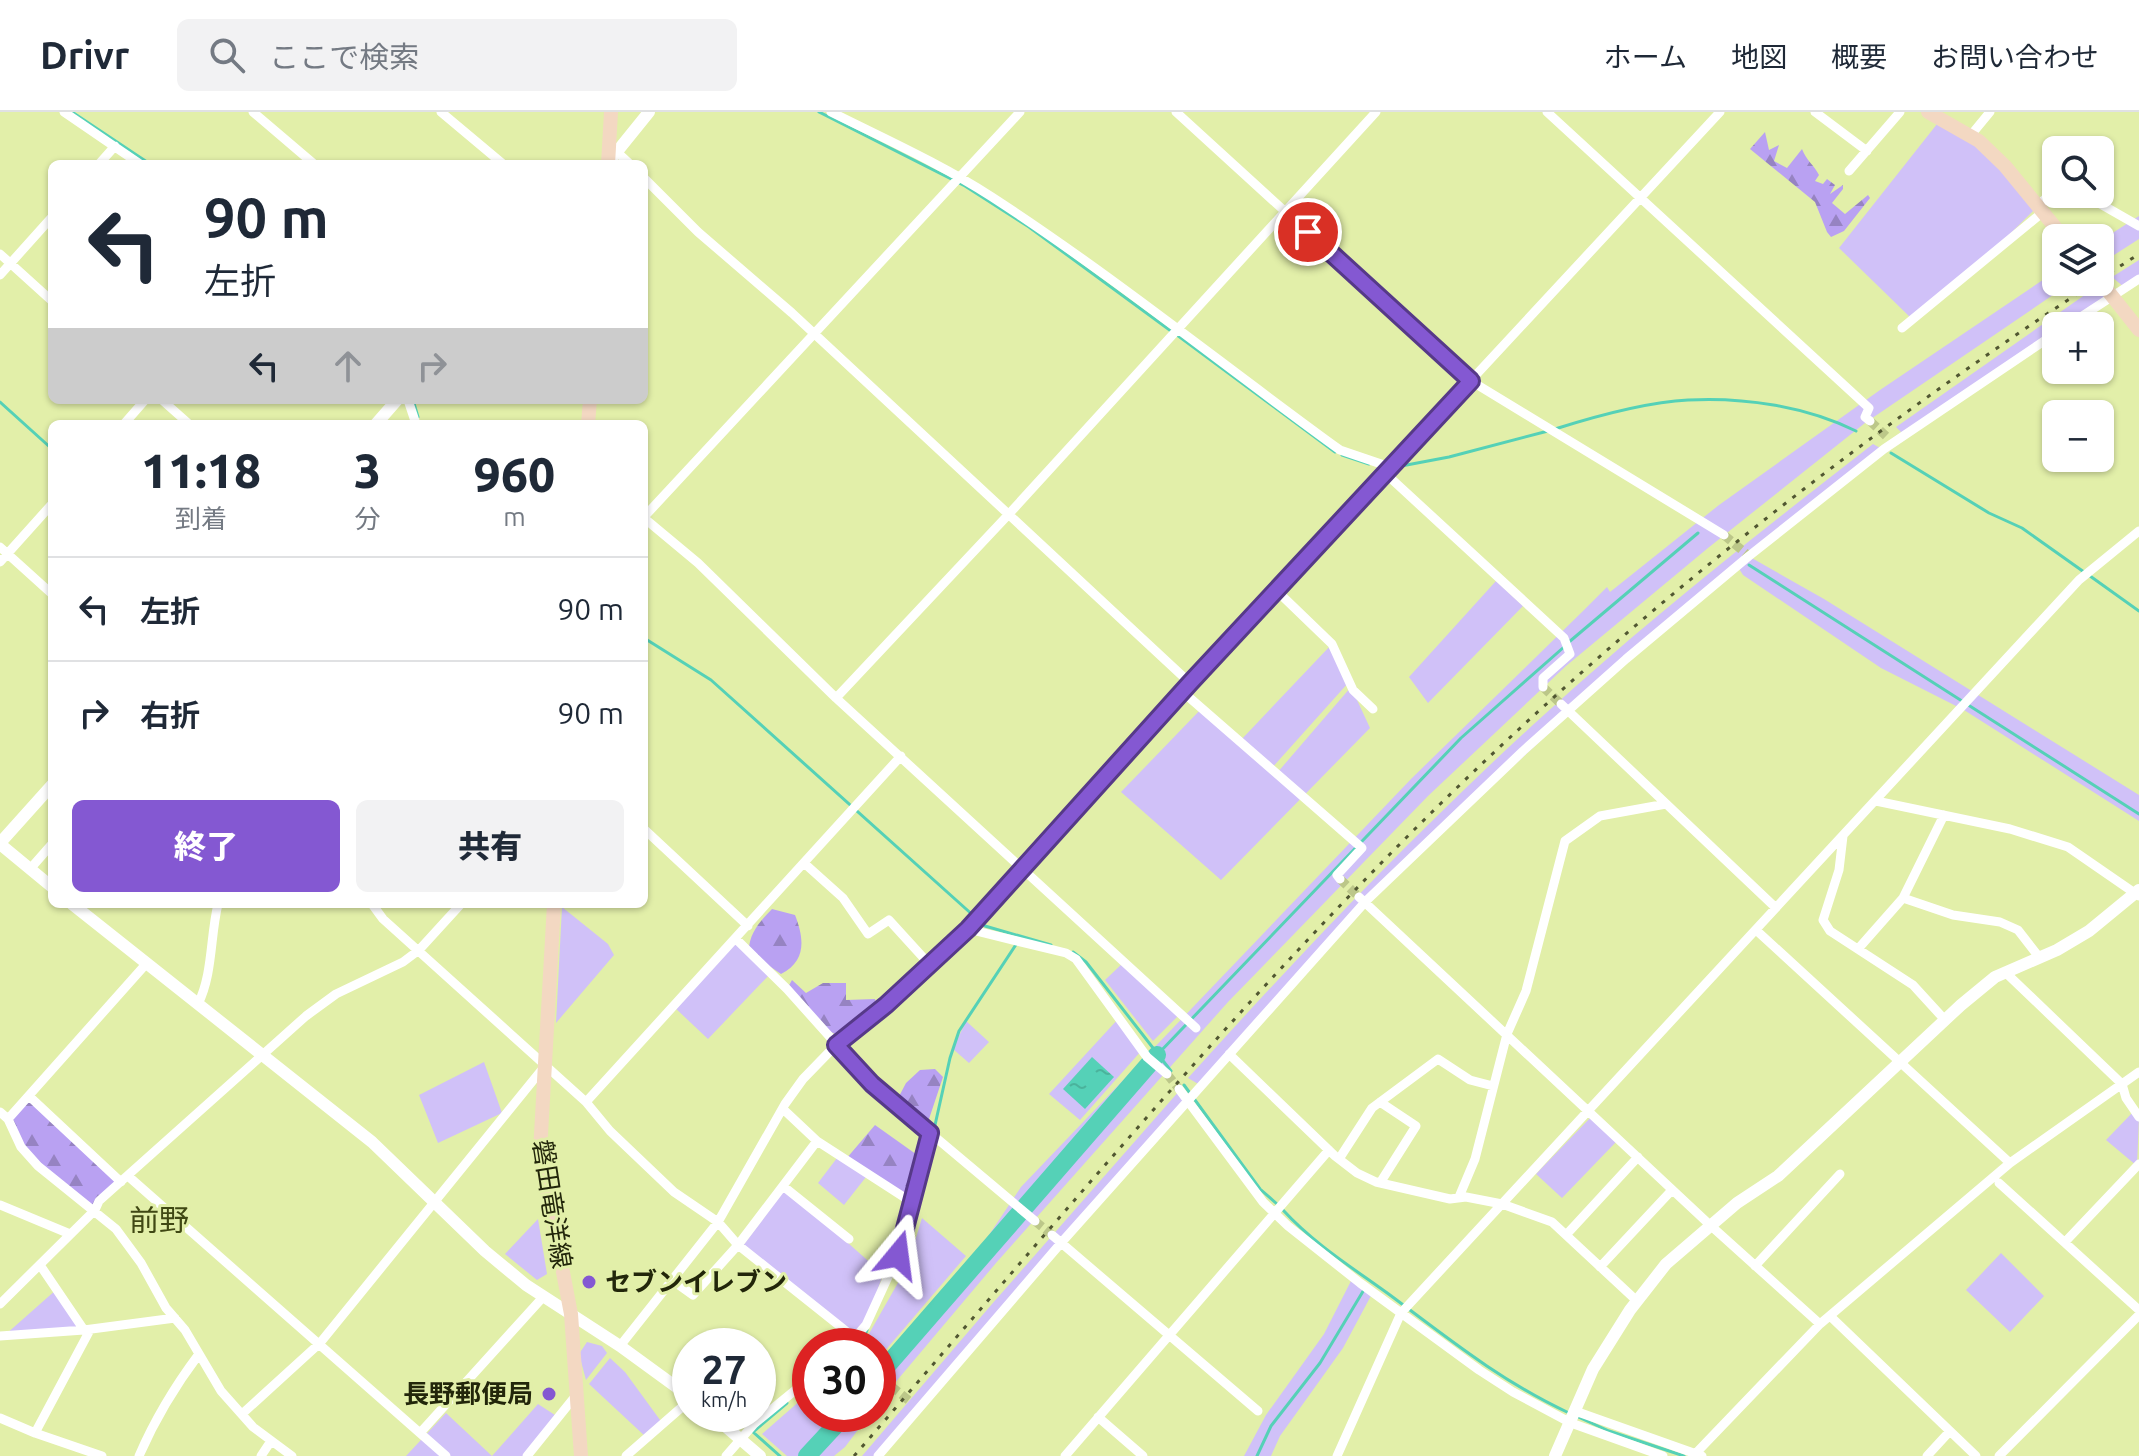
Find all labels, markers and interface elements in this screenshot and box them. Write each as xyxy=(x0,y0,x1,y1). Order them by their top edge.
search box xyxy=(177,19,737,91)
icon: search xyxy=(205,33,249,77)
text: Drivr xyxy=(40,34,129,76)
text: ここで検索 xyxy=(269,40,419,74)
text: ホーム xyxy=(1604,41,1687,72)
text: 地図 xyxy=(1731,41,1787,72)
text: 概要 xyxy=(1831,41,1887,72)
text: お問い合わせ xyxy=(1931,41,2099,72)
map controls xyxy=(2042,136,2114,472)
button: search xyxy=(2042,136,2114,208)
text: 90 m xyxy=(204,186,329,249)
icon: left xyxy=(72,192,176,296)
pin xyxy=(1274,198,1342,266)
icon: arrive xyxy=(1286,210,1330,254)
button: layers xyxy=(2042,224,2114,296)
text: 左折 xyxy=(204,260,276,301)
button: + xyxy=(2042,312,2114,384)
icon: left xyxy=(242,344,286,388)
icon: ahead xyxy=(326,344,370,388)
icon: right xyxy=(410,344,454,388)
button: − xyxy=(2042,400,2114,472)
text: 11:18 xyxy=(141,443,261,497)
text: 3 xyxy=(354,443,381,497)
text: 960 xyxy=(474,447,555,501)
text: m xyxy=(503,502,526,531)
text: 到着 xyxy=(175,504,227,533)
text: 分 xyxy=(354,504,380,533)
icon: left xyxy=(72,587,116,631)
text: 90 m xyxy=(557,592,624,626)
text: 左折 xyxy=(140,594,200,628)
icon: right xyxy=(72,691,116,735)
text: 90 m xyxy=(557,696,624,730)
text: 右折 xyxy=(140,698,200,732)
button: 終了 xyxy=(72,800,340,892)
button: 共有 xyxy=(356,800,624,892)
street label: 磐田竜洋線 xyxy=(528,1137,577,1270)
district label: 前野 xyxy=(129,1203,189,1237)
position arrow xyxy=(856,1213,940,1297)
place label: セブンイレブン xyxy=(605,1267,787,1296)
marker: セブンイレブン xyxy=(580,1273,598,1291)
speed limit sign: 30 xyxy=(792,1328,896,1432)
text: 27 xyxy=(701,1347,747,1392)
place label: 長野郵便局 xyxy=(403,1379,533,1408)
marker: 長野郵便局 xyxy=(540,1385,558,1403)
text: km/h xyxy=(701,1388,747,1411)

